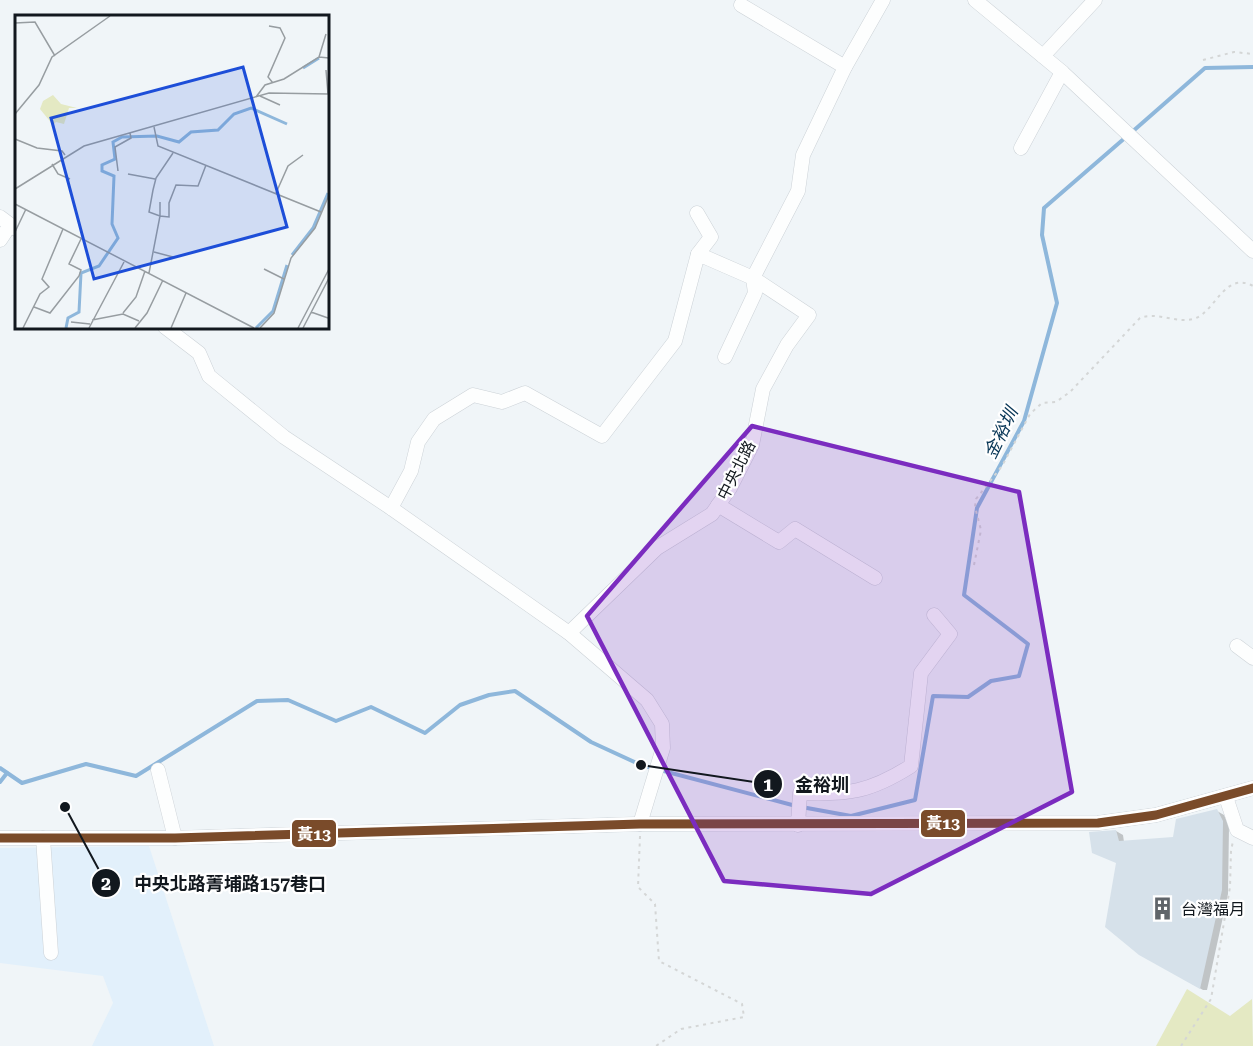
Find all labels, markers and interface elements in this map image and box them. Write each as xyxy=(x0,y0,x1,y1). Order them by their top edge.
inset map xyxy=(15,15,328,328)
water label: 金裕圳 xyxy=(979,401,1023,462)
street label: 中央北路 xyxy=(713,437,759,503)
callout: 金裕圳 xyxy=(753,766,861,802)
text: 1 xyxy=(763,774,773,795)
text: 金裕圳 xyxy=(795,774,849,795)
line badge: 黃13 xyxy=(920,809,966,838)
text: 黃13 xyxy=(926,814,960,833)
line badge: 黃13 xyxy=(291,819,337,848)
text: 黃13 xyxy=(297,825,331,844)
callout: 中央北路菁埔路157巷口 xyxy=(91,865,338,901)
text: 2 xyxy=(101,873,111,894)
text: 中央北路菁埔路157巷口 xyxy=(134,873,326,894)
building icon: 台灣福月 xyxy=(1150,896,1176,922)
place label: 台灣福月 xyxy=(1181,900,1245,919)

